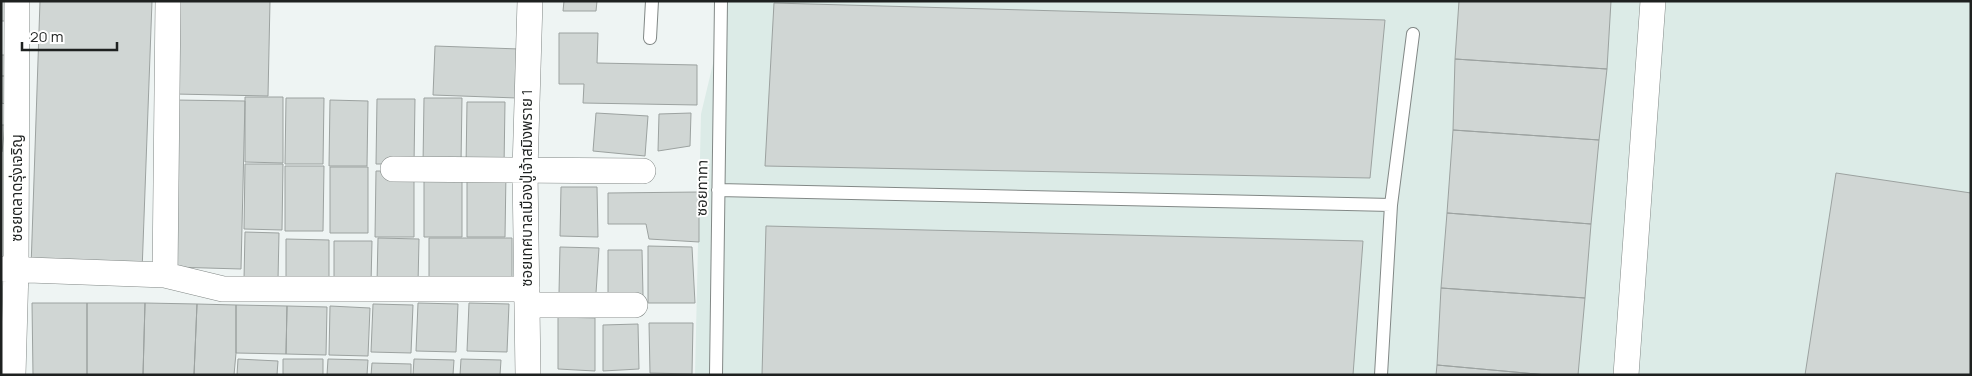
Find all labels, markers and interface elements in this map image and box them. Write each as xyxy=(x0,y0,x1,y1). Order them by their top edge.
scale bar xyxy=(22,20,118,52)
text: 20 m xyxy=(30,26,63,47)
street label: ซอยเทศบาลเมืองปู่เจ้าสมิงพราย 1 xyxy=(516,89,537,287)
street label: ซอยตลาดรุ่งเจริญ xyxy=(6,134,27,242)
street label: ซอยทาทา xyxy=(691,160,712,216)

